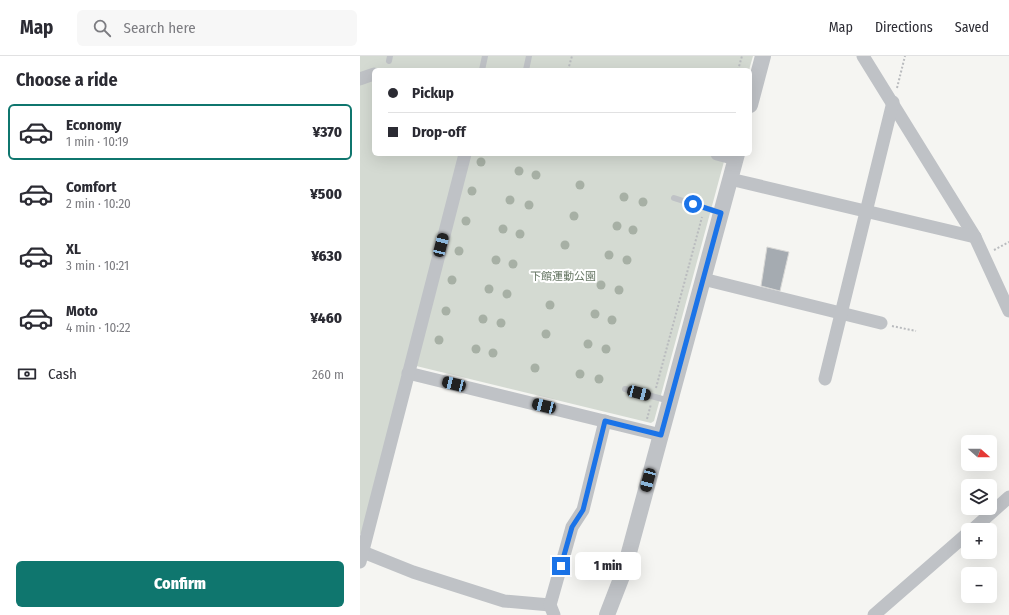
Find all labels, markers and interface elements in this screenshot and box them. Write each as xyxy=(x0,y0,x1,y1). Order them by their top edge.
search box xyxy=(77,10,357,46)
text: Map xyxy=(20,16,53,39)
icon: search xyxy=(91,17,113,39)
text: Search here xyxy=(123,19,196,37)
text: Map xyxy=(829,19,853,36)
text: Directions xyxy=(875,19,933,36)
text: Saved xyxy=(955,19,989,36)
text: Choose a ride xyxy=(16,69,118,91)
text: Pickup xyxy=(412,84,454,102)
icon: car xyxy=(18,114,54,150)
text: Economy xyxy=(66,116,121,134)
text: ¥370 xyxy=(312,123,342,141)
text: Drop-off xyxy=(412,123,466,141)
text: 1 min · 10:19 xyxy=(66,134,129,149)
icon: car xyxy=(18,176,54,212)
text: Comfort xyxy=(66,178,117,196)
text: ¥500 xyxy=(310,185,342,203)
route start xyxy=(684,195,702,213)
text: 2 min · 10:20 xyxy=(66,196,131,211)
car xyxy=(432,232,450,258)
icon: car xyxy=(18,238,54,274)
text: XL xyxy=(66,240,81,258)
text: ¥630 xyxy=(311,247,342,265)
text: 3 min · 10:21 xyxy=(66,258,129,273)
park label: 下館運動公園 xyxy=(530,270,596,283)
icon: car xyxy=(18,300,54,336)
text: Moto xyxy=(66,302,98,320)
text: ¥460 xyxy=(310,309,342,327)
text: 4 min · 10:22 xyxy=(66,320,130,335)
icon: cash xyxy=(16,363,38,385)
text: Cash xyxy=(48,365,77,383)
text: 260 m xyxy=(312,367,344,382)
car xyxy=(441,375,467,393)
car xyxy=(626,384,652,402)
car xyxy=(531,397,557,415)
north arrow xyxy=(961,435,997,471)
map controls xyxy=(961,435,997,603)
car xyxy=(639,467,657,493)
button: layers xyxy=(961,479,997,515)
button: + xyxy=(961,523,997,559)
callout: 1 min xyxy=(575,552,641,580)
route end xyxy=(552,557,570,575)
text: 1 min xyxy=(594,558,622,573)
button: Confirm xyxy=(16,561,344,607)
button: − xyxy=(961,567,997,603)

